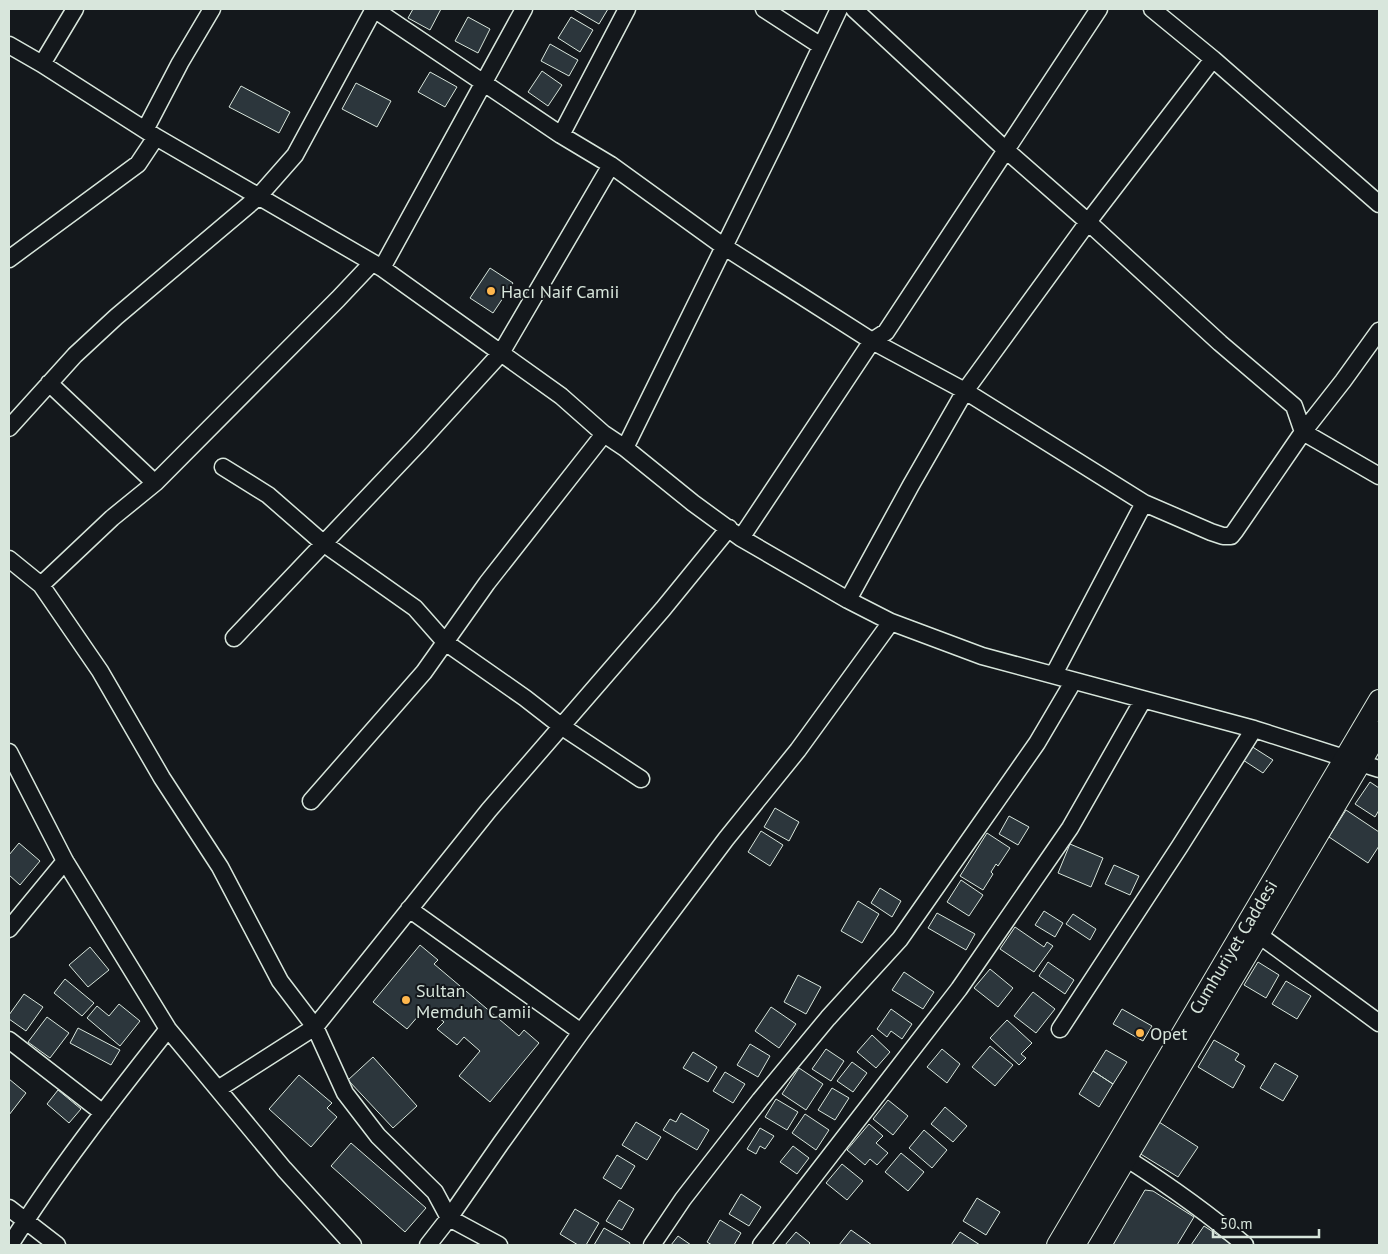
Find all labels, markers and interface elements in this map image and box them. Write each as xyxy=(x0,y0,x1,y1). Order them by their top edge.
place label: Hacı Naif Camii xyxy=(501,280,619,303)
marker: Hacı Naif Camii xyxy=(485,285,497,297)
street label: Cumhuriyet Caddesi xyxy=(1184,876,1282,1018)
place label: Sultan Memduh Camii xyxy=(416,979,531,1023)
marker: Sultan Memduh Camii xyxy=(400,994,412,1006)
place label: Opet xyxy=(1150,1022,1187,1045)
marker: Opet xyxy=(1134,1027,1146,1039)
scale bar xyxy=(1213,1206,1319,1238)
text: 50 m xyxy=(1220,1214,1253,1233)

